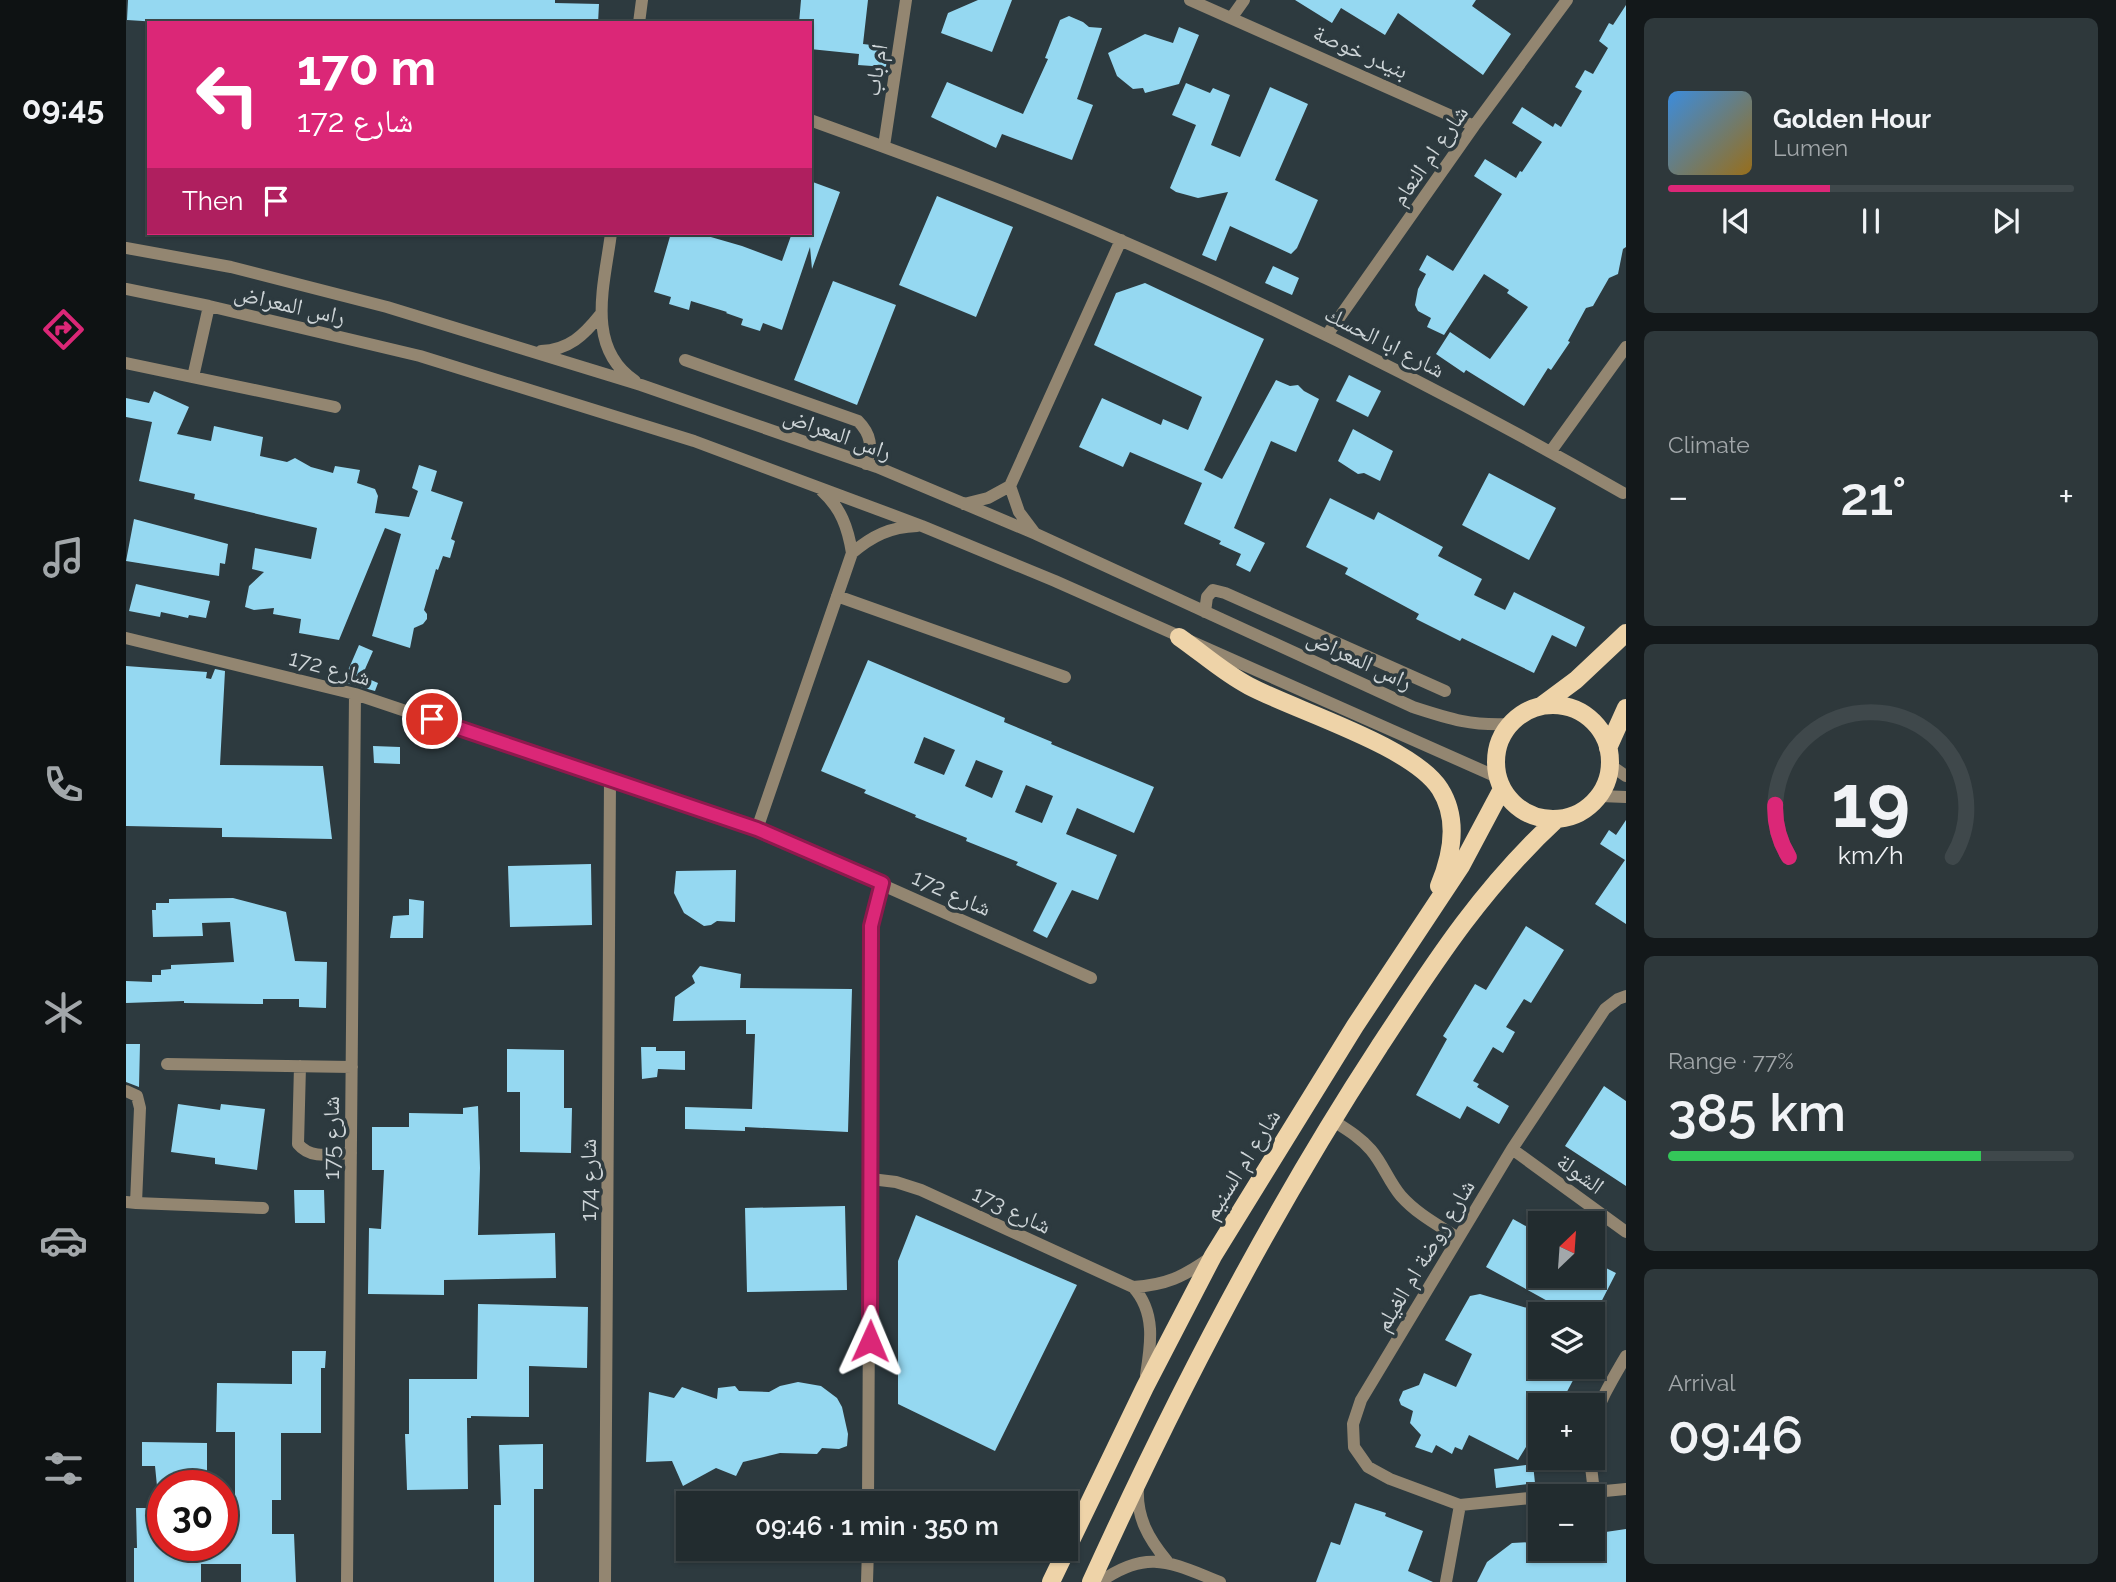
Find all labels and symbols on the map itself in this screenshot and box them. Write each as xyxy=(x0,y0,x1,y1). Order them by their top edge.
street label: بنيدر خوصة xyxy=(1309,18,1413,84)
street label: ام باب xyxy=(858,42,895,99)
street label: شارع ام النعام xyxy=(1385,100,1476,212)
street label: راس المعراض xyxy=(232,278,348,331)
street label: شارع ابا الحسك xyxy=(1320,299,1449,385)
street label: راس المعراض xyxy=(780,401,896,466)
street label: راس المعراض xyxy=(1303,623,1417,696)
street label: شارع 172 xyxy=(286,643,374,693)
pin xyxy=(402,689,462,749)
street label: شارع 172 xyxy=(908,863,996,923)
street label: شارع 175 xyxy=(317,1096,346,1180)
street label: شارع ام السنيم xyxy=(1196,1104,1288,1226)
street label: شارع 174 xyxy=(574,1139,603,1222)
street label: الشولة xyxy=(1552,1147,1610,1199)
street label: شارع روضة ام الغيلم xyxy=(1368,1174,1482,1337)
street label: شارع 173 xyxy=(967,1179,1056,1241)
north arrow xyxy=(1528,1211,1605,1288)
position arrow xyxy=(833,1304,907,1378)
speed limit sign: 30 xyxy=(147,1470,238,1561)

